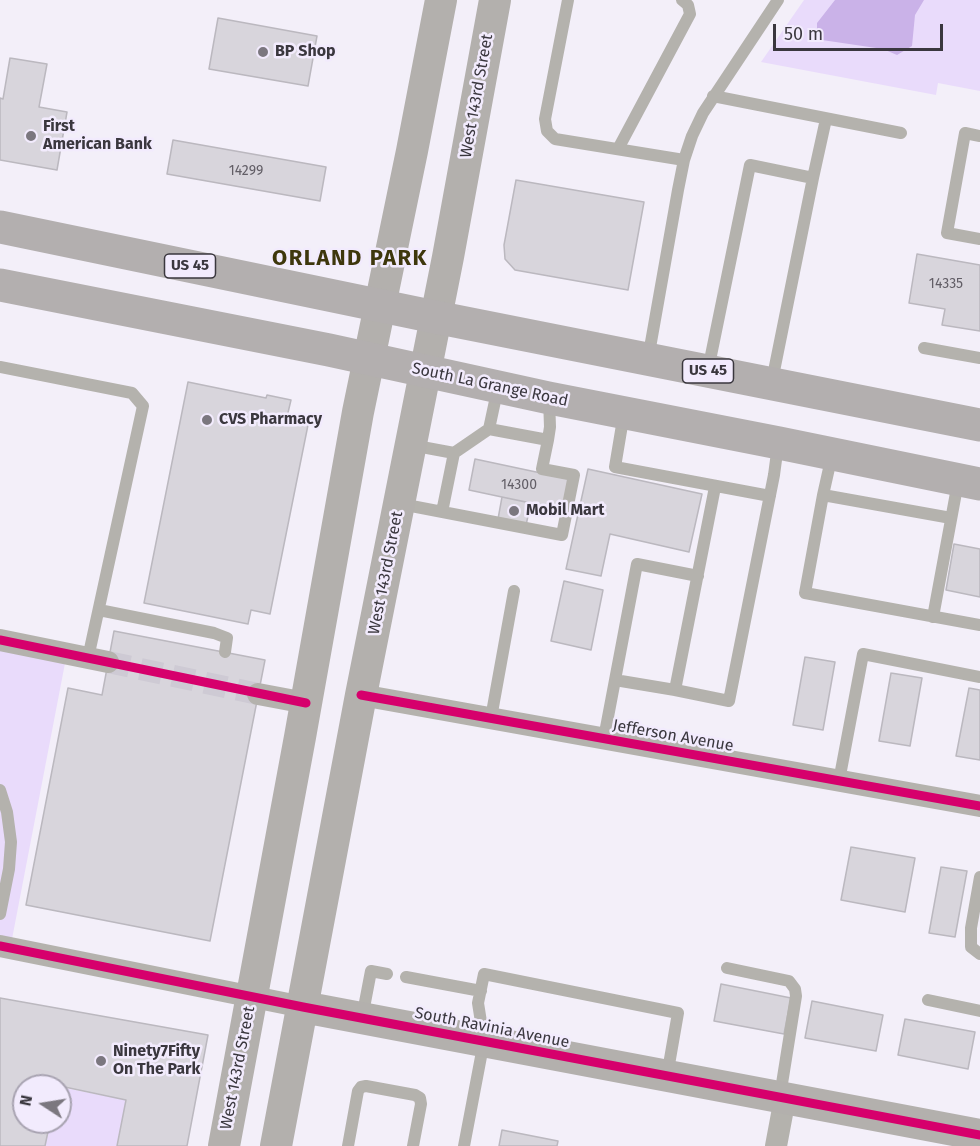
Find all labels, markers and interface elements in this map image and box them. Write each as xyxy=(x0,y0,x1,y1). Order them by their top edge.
scale bar xyxy=(776,12,946,50)
text: 50 m xyxy=(784,23,823,45)
street label: West 143rd Street xyxy=(457,33,497,159)
place label: BP Shop xyxy=(275,42,336,62)
marker: BP Shop xyxy=(256,45,270,59)
place label: First American Bank xyxy=(43,117,152,155)
marker: First American Bank xyxy=(24,129,38,143)
house number: 14299 xyxy=(229,163,263,179)
district label: ORLAND PARK xyxy=(272,246,428,272)
road number: US 45 xyxy=(164,254,216,278)
house number: 14335 xyxy=(929,276,963,292)
street label: South La Grange Road xyxy=(410,359,570,411)
road number: US 45 xyxy=(682,359,734,383)
place label: CVS Pharmacy xyxy=(219,410,322,430)
marker: CVS Pharmacy xyxy=(200,413,214,427)
house number: 14300 xyxy=(501,477,537,493)
place label: Mobil Mart xyxy=(526,501,604,521)
marker: Mobil Mart xyxy=(507,504,521,518)
street label: West 143rd Street xyxy=(365,510,407,636)
street label: Jefferson Avenue xyxy=(611,716,735,756)
street label: South Ravinia Avenue xyxy=(413,1004,571,1052)
street label: West 143rd Street xyxy=(217,1005,259,1131)
place label: Ninety7Fifty On The Park xyxy=(113,1042,200,1080)
marker: Ninety7Fifty On The Park xyxy=(94,1054,108,1068)
north arrow xyxy=(12,1074,72,1134)
text: N xyxy=(15,1093,36,1108)

